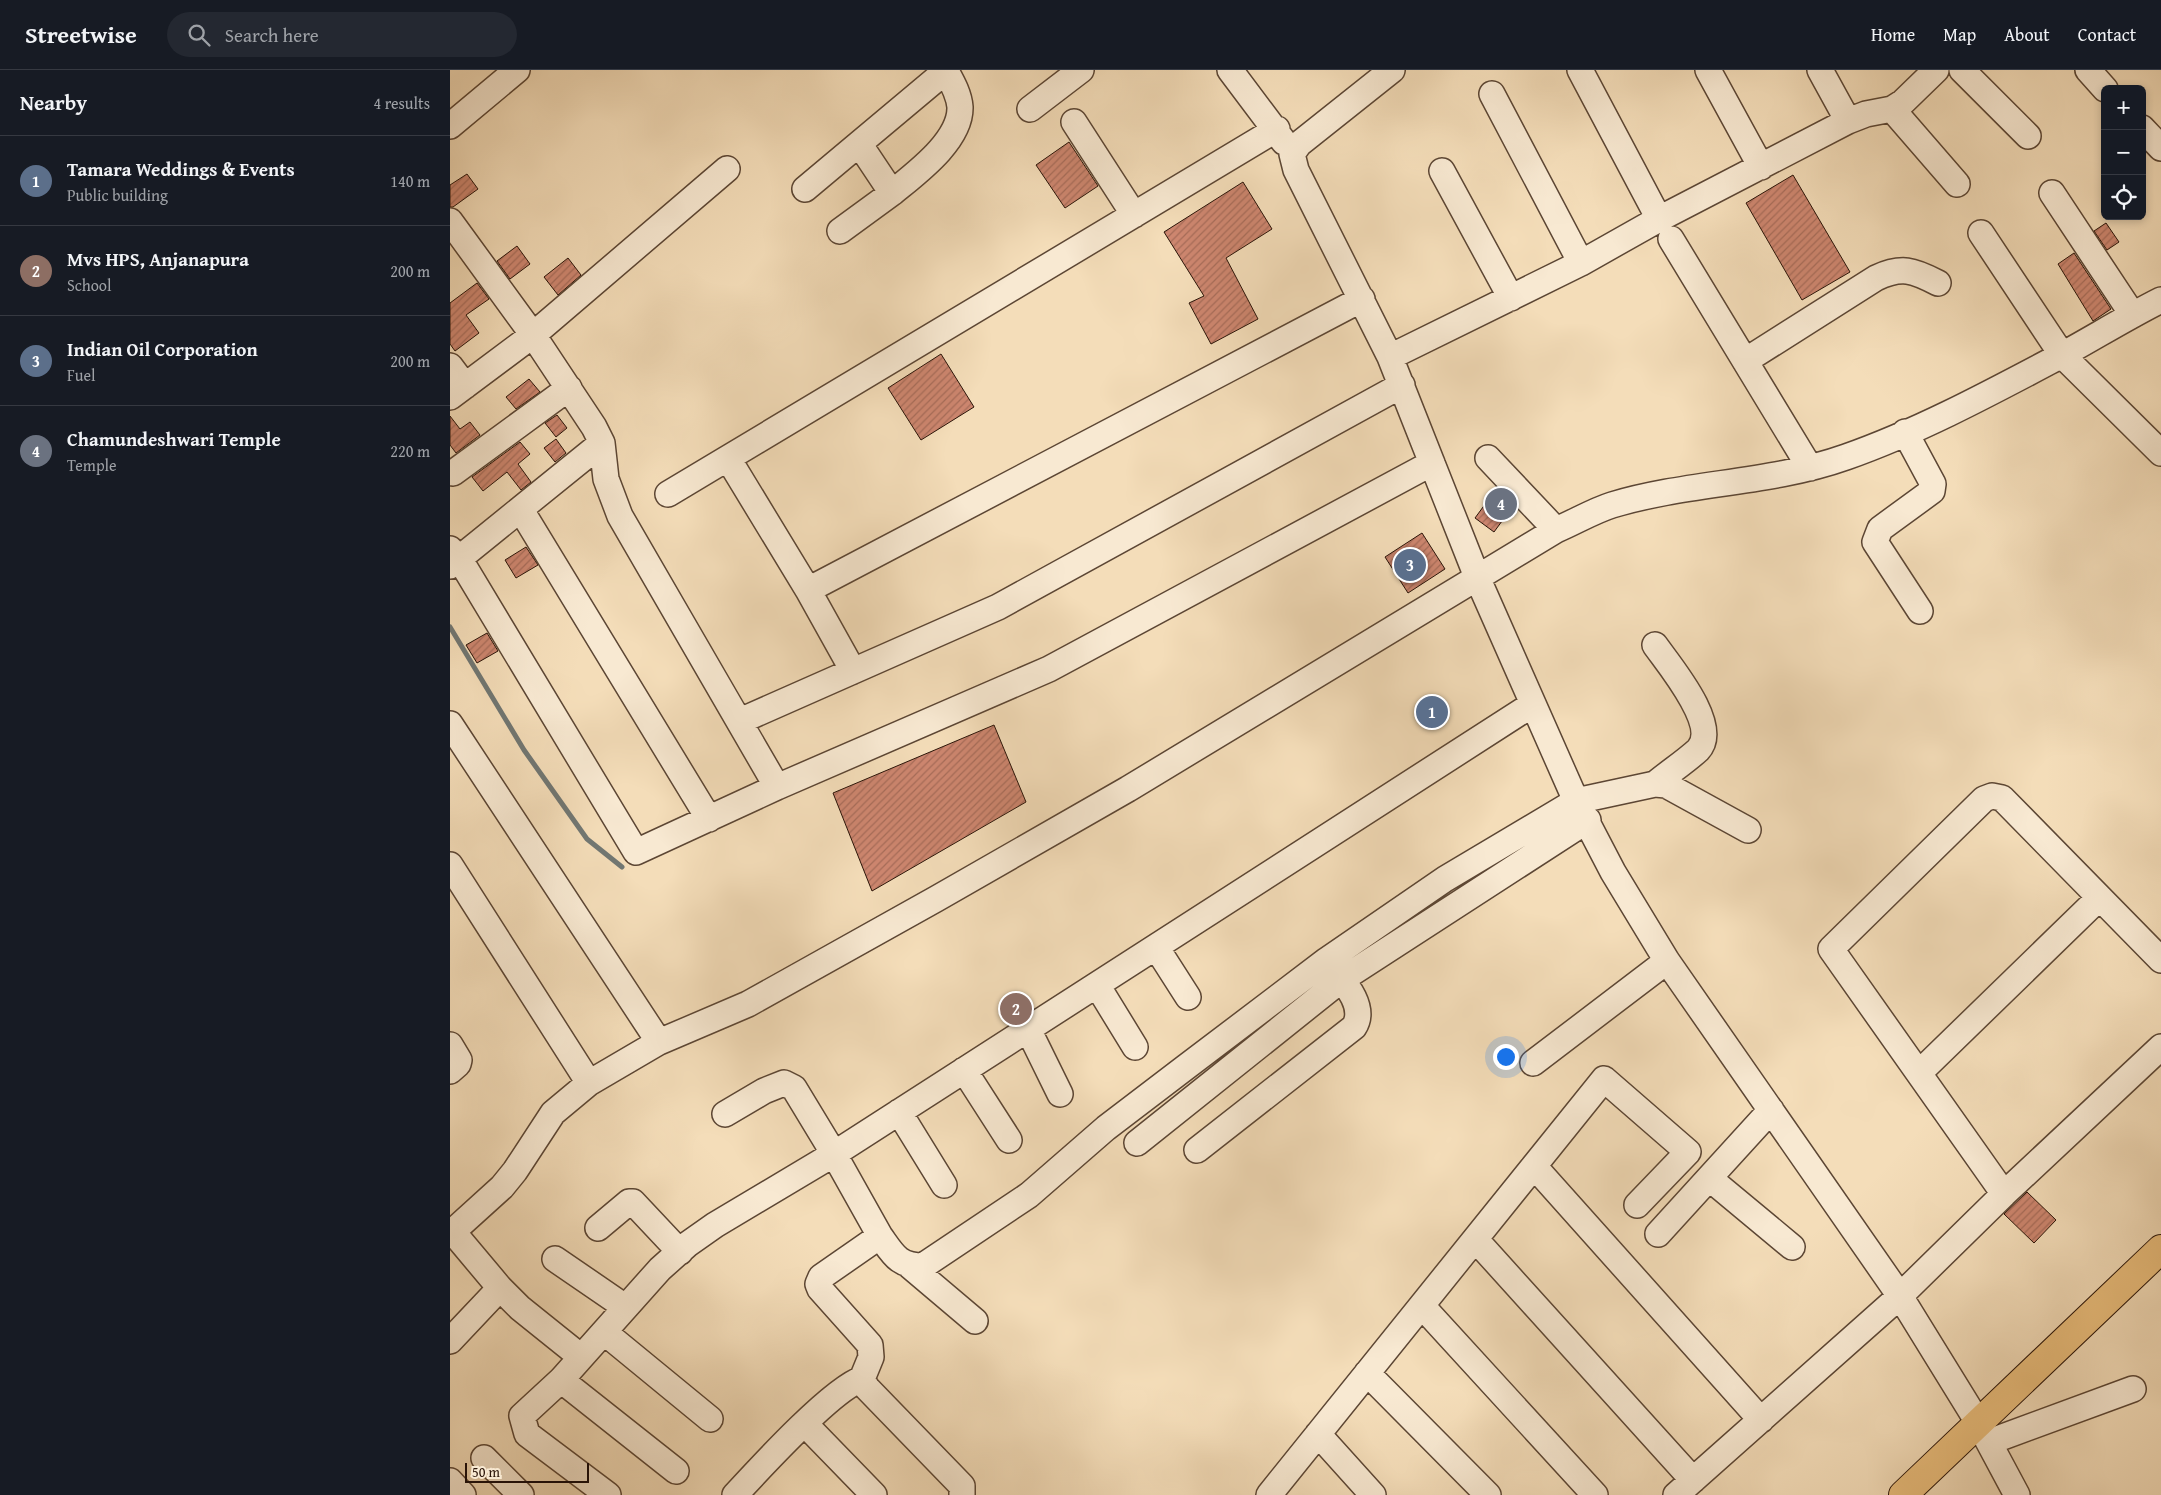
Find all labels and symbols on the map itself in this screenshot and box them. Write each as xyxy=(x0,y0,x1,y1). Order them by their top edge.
pin: 4 xyxy=(1485,485,1517,523)
pin: 3 xyxy=(1394,546,1426,584)
pin: 1 xyxy=(1416,693,1448,731)
pin: 2 xyxy=(1000,990,1032,1028)
your location xyxy=(1493,1044,1519,1070)
scale bar xyxy=(465,1460,589,1483)

